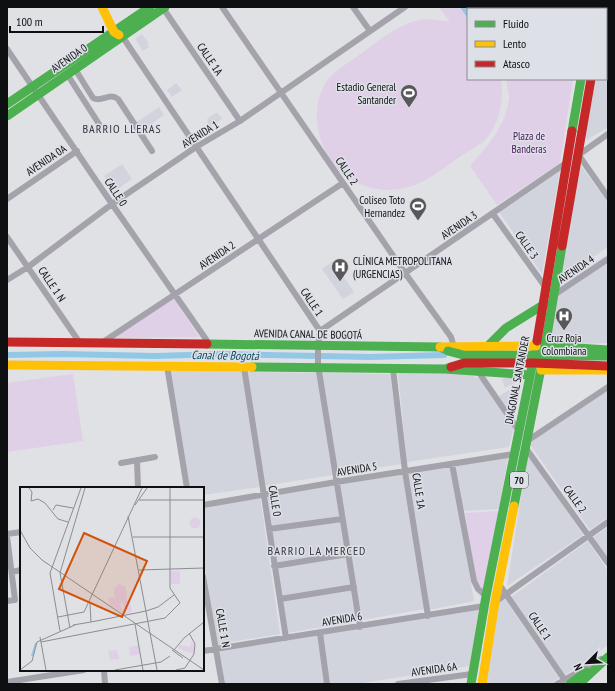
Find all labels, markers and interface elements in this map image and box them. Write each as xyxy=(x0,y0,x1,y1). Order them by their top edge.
scale bar xyxy=(10,8,103,34)
legend xyxy=(467,8,607,80)
text: 100 m xyxy=(16,14,43,29)
text: Fluido xyxy=(503,16,529,31)
text: Lento xyxy=(503,36,526,51)
street label: CALLE 1A xyxy=(194,40,226,79)
street label: AVENIDA 0 xyxy=(48,41,90,75)
text: Atasco xyxy=(503,56,530,71)
place label: Estadio General Santander xyxy=(337,80,396,107)
sports icon: Estadio General Santander xyxy=(399,83,419,108)
street label: AVENIDA 1 xyxy=(179,117,221,151)
district label: BARRIO LLERAS xyxy=(82,121,162,136)
park label: Plaza de Banderas xyxy=(512,129,547,156)
street label: AVENIDA 0A xyxy=(23,141,70,179)
street label: CALLE 2 xyxy=(332,154,362,188)
street label: CALLE 0 xyxy=(101,175,131,209)
place label: Coliseo Toto Hernandez xyxy=(359,193,405,220)
sports icon: Coliseo Toto Hernandez xyxy=(408,196,428,221)
street label: AVENIDA 3 xyxy=(438,208,480,242)
street label: CALLE 3 xyxy=(512,228,542,262)
street label: AVENIDA 2 xyxy=(196,238,238,272)
street label: AVENIDA 4 xyxy=(555,252,597,286)
place label: CLÍNICA METROPOLITANA (URGENCIAS) xyxy=(353,254,453,281)
hospital icon: CLÍNICA METROPOLITANA (URGENCIAS) xyxy=(330,257,350,282)
street label: CALLE 1 N xyxy=(35,264,69,304)
street label: CALLE 1 xyxy=(297,285,327,319)
hospital icon: Cruz Roja Colombiana xyxy=(554,306,574,331)
street label: AVENIDA CANAL DE BOGOTÁ xyxy=(254,326,363,342)
place label: Cruz Roja Colombiana xyxy=(542,331,586,358)
street label: DIAGONAL SANTANDER xyxy=(502,335,532,425)
water label: Canal de Bogotá xyxy=(191,347,260,363)
street label: AVENIDA 5 xyxy=(336,459,378,479)
street label: CALLE 1A xyxy=(409,472,429,511)
road number: 70 xyxy=(510,472,528,488)
street label: CALLE 2 xyxy=(560,482,590,516)
street label: CALLE 0 xyxy=(266,485,284,517)
inset map xyxy=(20,487,204,671)
district label: BARRIO LA MERCED xyxy=(268,543,366,558)
street label: CALLE 1 N xyxy=(213,607,233,649)
street label: AVENIDA 6 xyxy=(321,609,363,629)
street label: CALLE 1 xyxy=(525,609,555,643)
north arrow xyxy=(567,643,607,683)
street label: AVENIDA 6A xyxy=(410,659,459,679)
text: N xyxy=(570,661,585,673)

